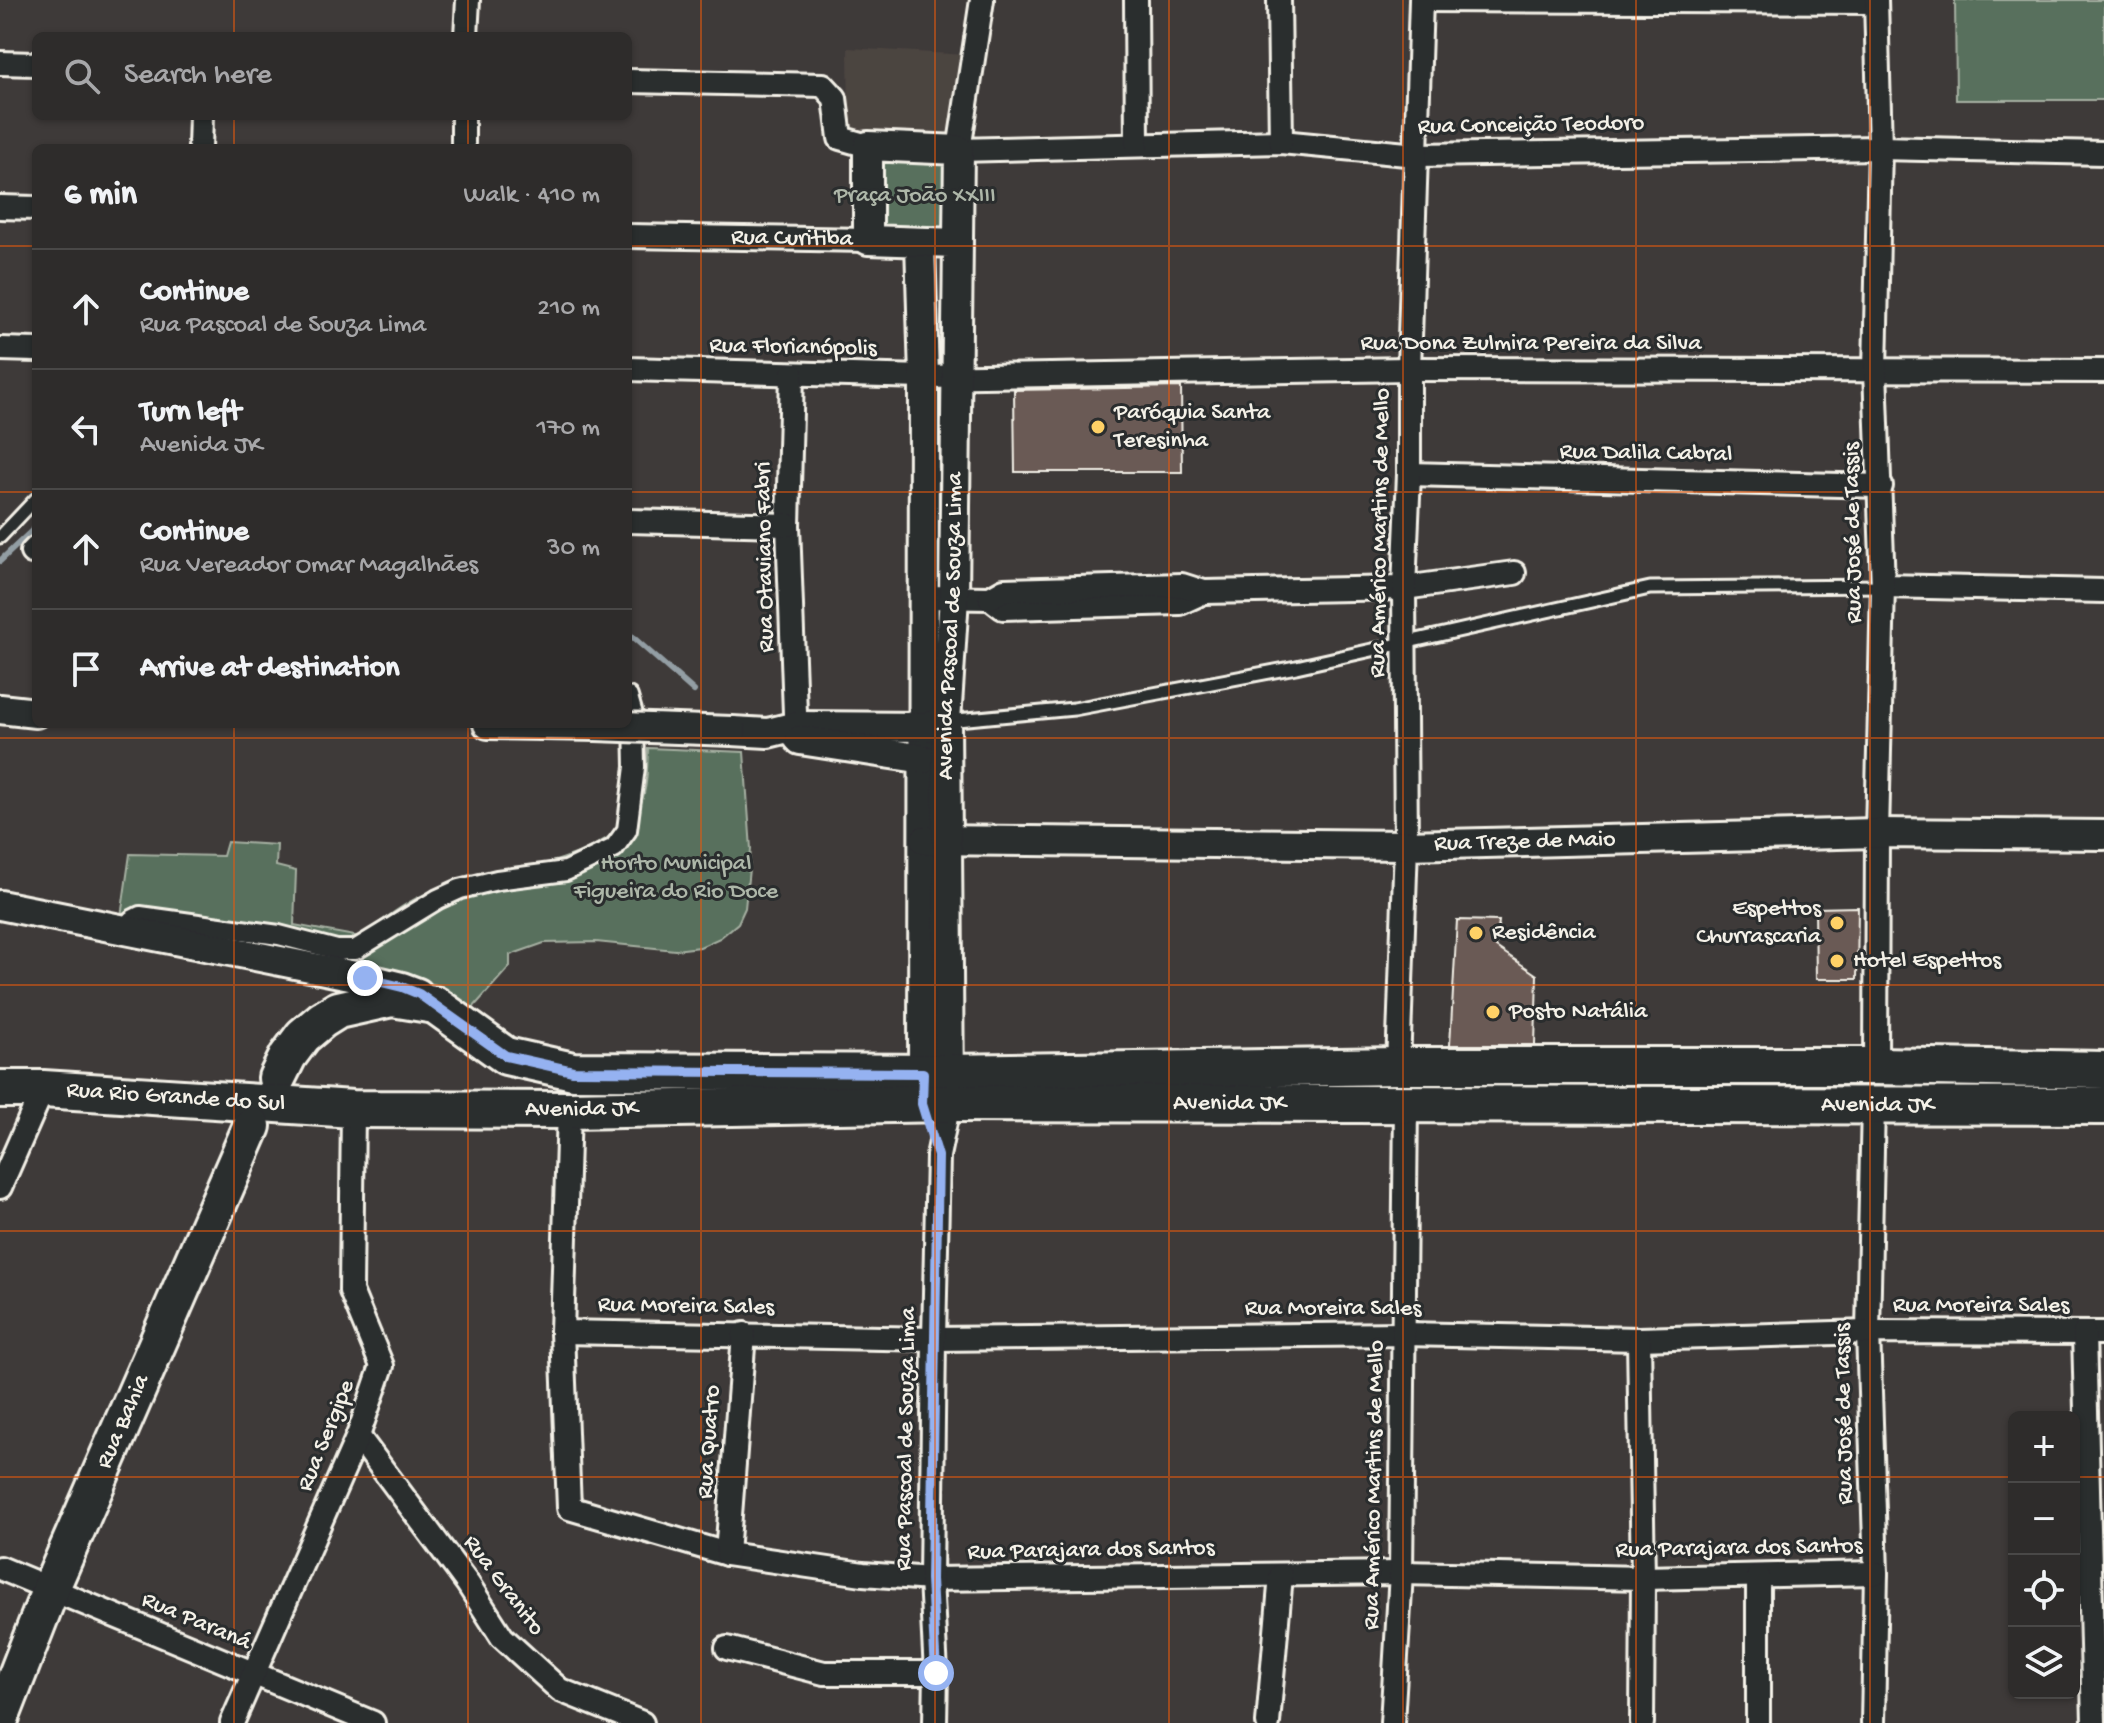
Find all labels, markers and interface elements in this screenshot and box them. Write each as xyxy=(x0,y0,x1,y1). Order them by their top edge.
search box xyxy=(32,32,632,120)
icon: search xyxy=(60,54,104,98)
text: Search here xyxy=(124,59,272,94)
street label: Rua Conceição Teodoro xyxy=(1417,110,1645,142)
text: 6 min xyxy=(64,176,137,216)
text: Walk · 410 m xyxy=(463,181,600,212)
park label: Praça João XXIII xyxy=(833,182,996,211)
street label: Rua Curitiba xyxy=(731,223,854,254)
text: Continue xyxy=(140,276,249,311)
icon: ahead xyxy=(64,287,108,331)
text: 210 m xyxy=(537,294,600,325)
text: Rua Pascoal de Souza Lima xyxy=(140,311,426,342)
street label: Rua Dona Zulmira Pereira da Silva xyxy=(1361,330,1702,359)
street label: Rua Florianópolis xyxy=(709,332,878,364)
street label: Rua Américo Martins de Mello xyxy=(1364,388,1398,678)
text: Turn left xyxy=(140,396,241,431)
place label: Paróquia Santa Teresinha xyxy=(1112,399,1271,456)
icon: left xyxy=(64,407,108,451)
text: 170 m xyxy=(537,414,600,445)
marker: Paróquia Santa Teresinha xyxy=(1089,418,1107,436)
text: Avenida JK xyxy=(140,431,262,462)
street label: Rua Dalila Cabral xyxy=(1559,438,1733,470)
street label: Rua José de Tassis xyxy=(1838,441,1870,624)
street label: Rua Otaviano Fabri xyxy=(750,461,782,653)
street label: Avenida Pascoal de Souza Lima xyxy=(931,471,970,780)
text: Continue xyxy=(140,516,249,551)
icon: ahead xyxy=(64,527,108,571)
text: 30 m xyxy=(547,534,600,565)
text: Rua Vereador Omar Magalhães xyxy=(140,551,478,582)
icon: arrive xyxy=(64,647,108,691)
text: Arrive at destination xyxy=(140,652,400,687)
street label: Rua Treze de Maio xyxy=(1434,825,1616,859)
park label: Horto Municipal Figueira do Rio Doce xyxy=(573,850,779,907)
place label: Espettos Churrascaria xyxy=(1696,895,1822,952)
marker: Espettos Churrascaria xyxy=(1828,914,1846,932)
place label: Residência xyxy=(1492,919,1596,948)
marker: Residência xyxy=(1467,924,1485,942)
place label: Hotel Espettos xyxy=(1853,947,2002,976)
marker: Hotel Espettos xyxy=(1828,952,1846,970)
route end xyxy=(347,960,383,996)
place label: Posto Natália xyxy=(1508,998,1648,1027)
marker: Posto Natália xyxy=(1484,1003,1502,1021)
street label: Rua Rio Grande do Sul xyxy=(65,1076,286,1119)
street label: Avenida JK xyxy=(1173,1089,1288,1118)
street label: Avenida JK xyxy=(1821,1091,1936,1120)
street label: Avenida JK xyxy=(525,1094,641,1125)
street label: Rua Moreira Sales xyxy=(598,1291,776,1323)
street label: Rua Moreira Sales xyxy=(1893,1292,2070,1321)
street label: Rua Moreira Sales xyxy=(1245,1295,1422,1324)
street label: Rua Pascoal de Souza Lima xyxy=(890,1306,924,1571)
street label: Rua José de Tassis xyxy=(1829,1322,1861,1505)
street label: Rua Américo Martins de Mello xyxy=(1358,1340,1392,1630)
street label: Rua Bahia xyxy=(90,1369,157,1473)
street label: Rua Sergipe xyxy=(291,1375,363,1496)
street label: Rua Quatro xyxy=(692,1384,728,1500)
map controls xyxy=(2008,1411,2080,1699)
button: + xyxy=(2008,1411,2080,1483)
button: − xyxy=(2008,1483,2080,1555)
street label: Rua Granito xyxy=(456,1530,550,1642)
street label: Rua Parajara dos Santos xyxy=(1615,1532,1864,1566)
street label: Rua Parajara dos Santos xyxy=(967,1534,1216,1568)
button: locate xyxy=(2008,1555,2080,1627)
street label: Rua Paraná xyxy=(137,1586,256,1658)
button: layers xyxy=(2008,1627,2080,1699)
route start xyxy=(918,1655,954,1691)

